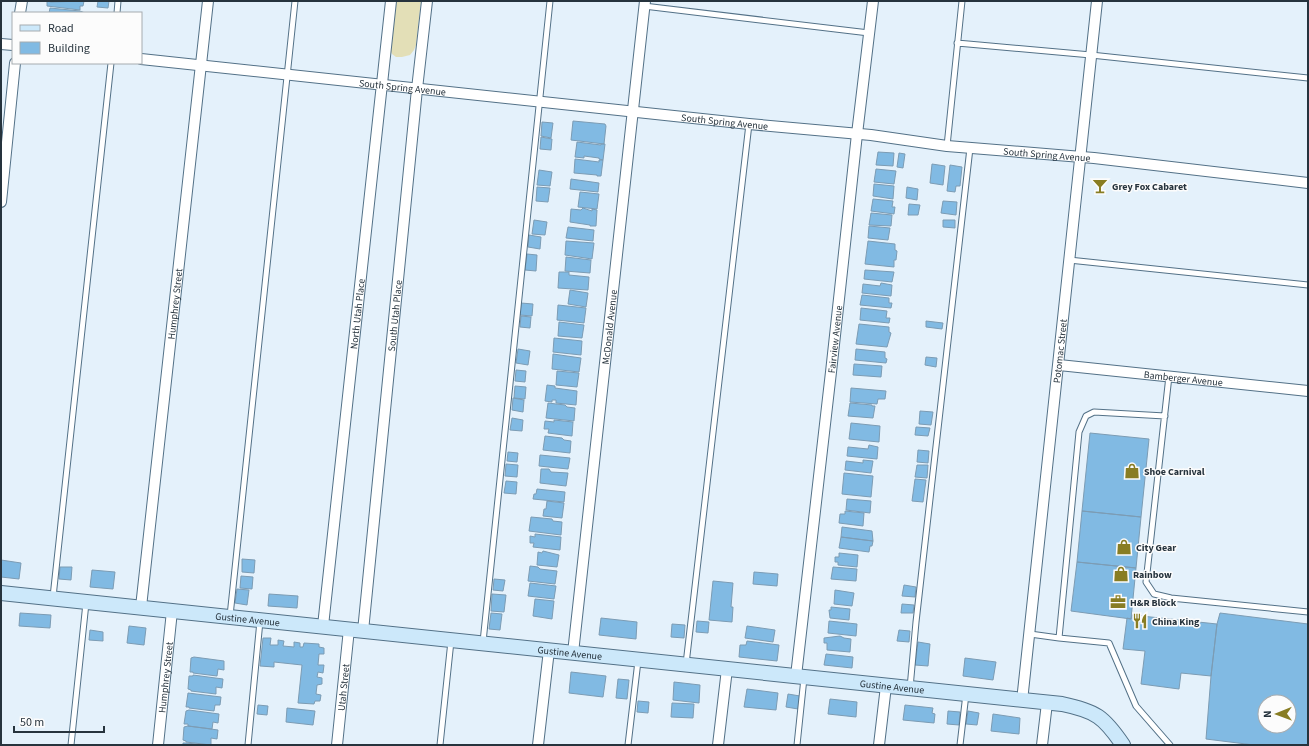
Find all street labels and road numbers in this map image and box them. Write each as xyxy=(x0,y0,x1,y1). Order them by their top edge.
street label: South Spring Avenue xyxy=(358,76,447,100)
street label: South Spring Avenue xyxy=(680,111,769,134)
street label: South Spring Avenue xyxy=(1003,145,1091,166)
street label: Humphrey Street xyxy=(165,267,186,340)
street label: North Utah Place xyxy=(347,278,369,350)
street label: South Utah Place xyxy=(385,279,406,352)
street label: McDonald Avenue xyxy=(599,289,621,365)
street label: Fairview Avenue xyxy=(825,305,846,374)
street label: Potomac Street xyxy=(1050,318,1071,384)
street label: Bamberger Avenue xyxy=(1143,368,1223,390)
street label: Gustine Avenue xyxy=(215,609,281,630)
street label: Humphrey Street xyxy=(155,641,177,714)
street label: Gustine Avenue xyxy=(537,643,603,664)
street label: Utah Street xyxy=(335,663,353,712)
street label: Gustine Avenue xyxy=(859,677,925,698)

